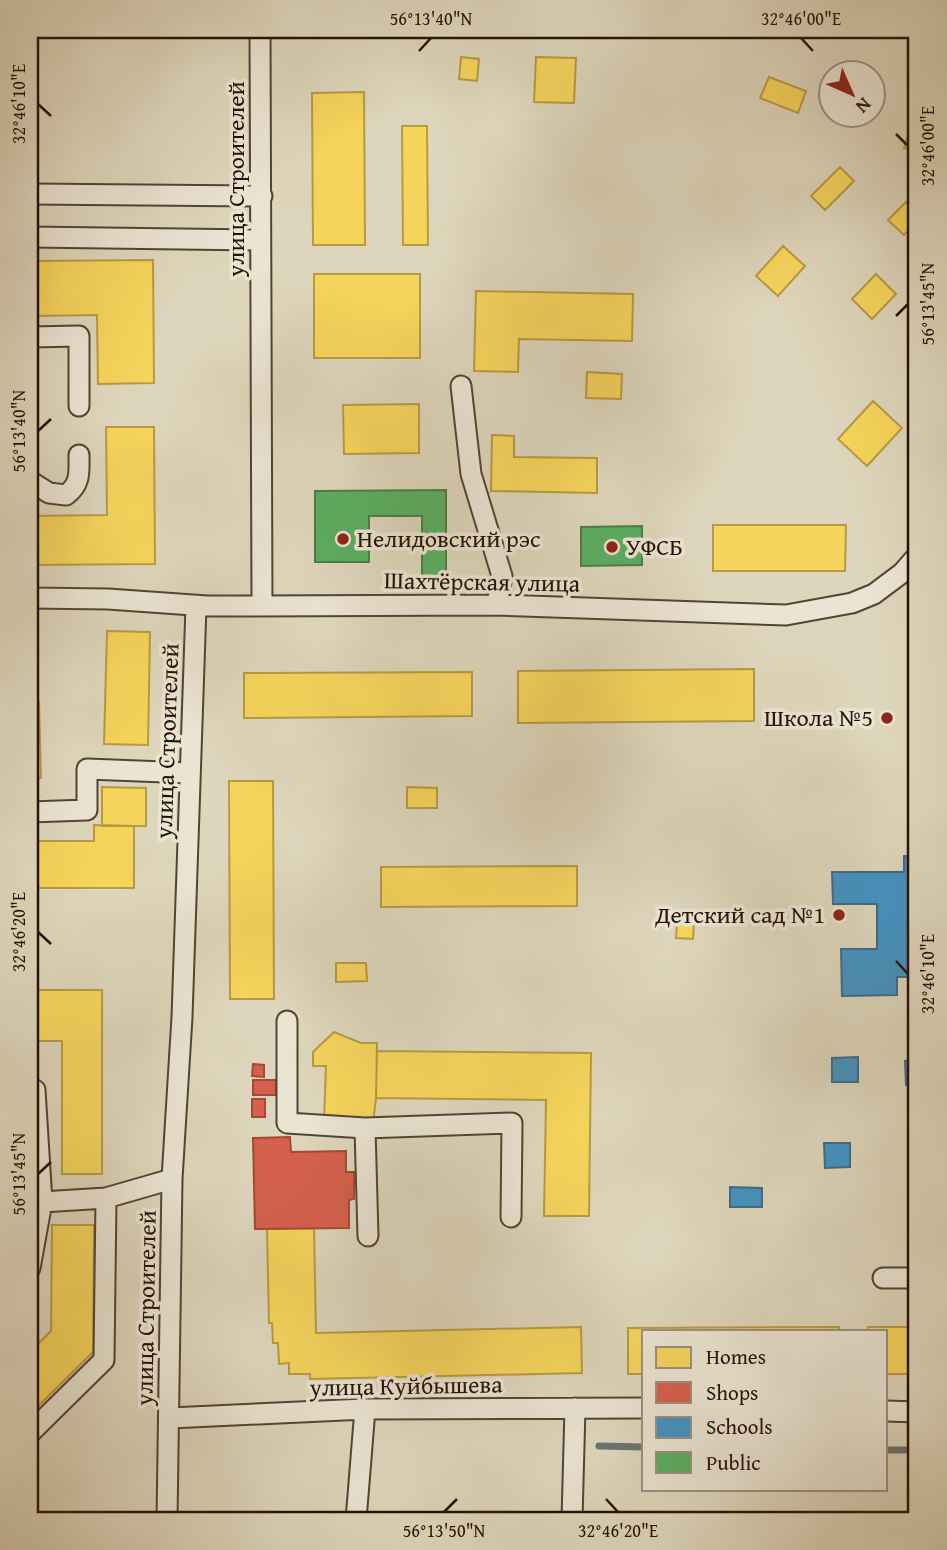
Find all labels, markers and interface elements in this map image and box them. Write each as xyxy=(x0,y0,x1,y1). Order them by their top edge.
text: 56°13'40"N xyxy=(390,5,473,32)
text: 32°46'00"E xyxy=(761,5,841,32)
north arrow xyxy=(818,60,888,130)
text: 32°46'10"E xyxy=(5,64,32,144)
street label: улица Строителей xyxy=(218,81,253,278)
text: N xyxy=(849,92,878,121)
text: 32°46'00"E xyxy=(914,106,941,186)
text: 56°13'45"N xyxy=(914,262,941,345)
text: 56°13'40"N xyxy=(5,389,32,472)
place label: Нелидовский рэс xyxy=(357,521,541,556)
place label: УФСБ xyxy=(626,529,683,564)
marker: Нелидовский рэс xyxy=(335,531,351,547)
marker: УФСБ xyxy=(604,539,620,555)
street label: Шахтёрская улица xyxy=(384,562,581,601)
street label: улица Строителей xyxy=(146,643,187,840)
place label: Школа №5 xyxy=(764,700,873,735)
marker: Школа №5 xyxy=(879,710,895,726)
text: 32°46'20"E xyxy=(5,892,32,972)
place label: Детский сад №1 xyxy=(654,897,825,932)
marker: Детский сад №1 xyxy=(831,907,847,923)
text: 32°46'10"E xyxy=(914,934,941,1014)
text: 56°13'45"N xyxy=(5,1132,32,1215)
street label: улица Строителей xyxy=(126,1210,165,1407)
legend xyxy=(642,1330,888,1490)
text: Homes xyxy=(706,1341,766,1372)
street label: улица Куйбышева xyxy=(308,1366,503,1405)
text: Shops xyxy=(706,1377,758,1408)
text: Schools xyxy=(706,1411,773,1442)
text: Public xyxy=(706,1447,761,1478)
text: 56°13'50"N xyxy=(403,1517,486,1544)
text: 32°46'20"E xyxy=(578,1517,658,1544)

